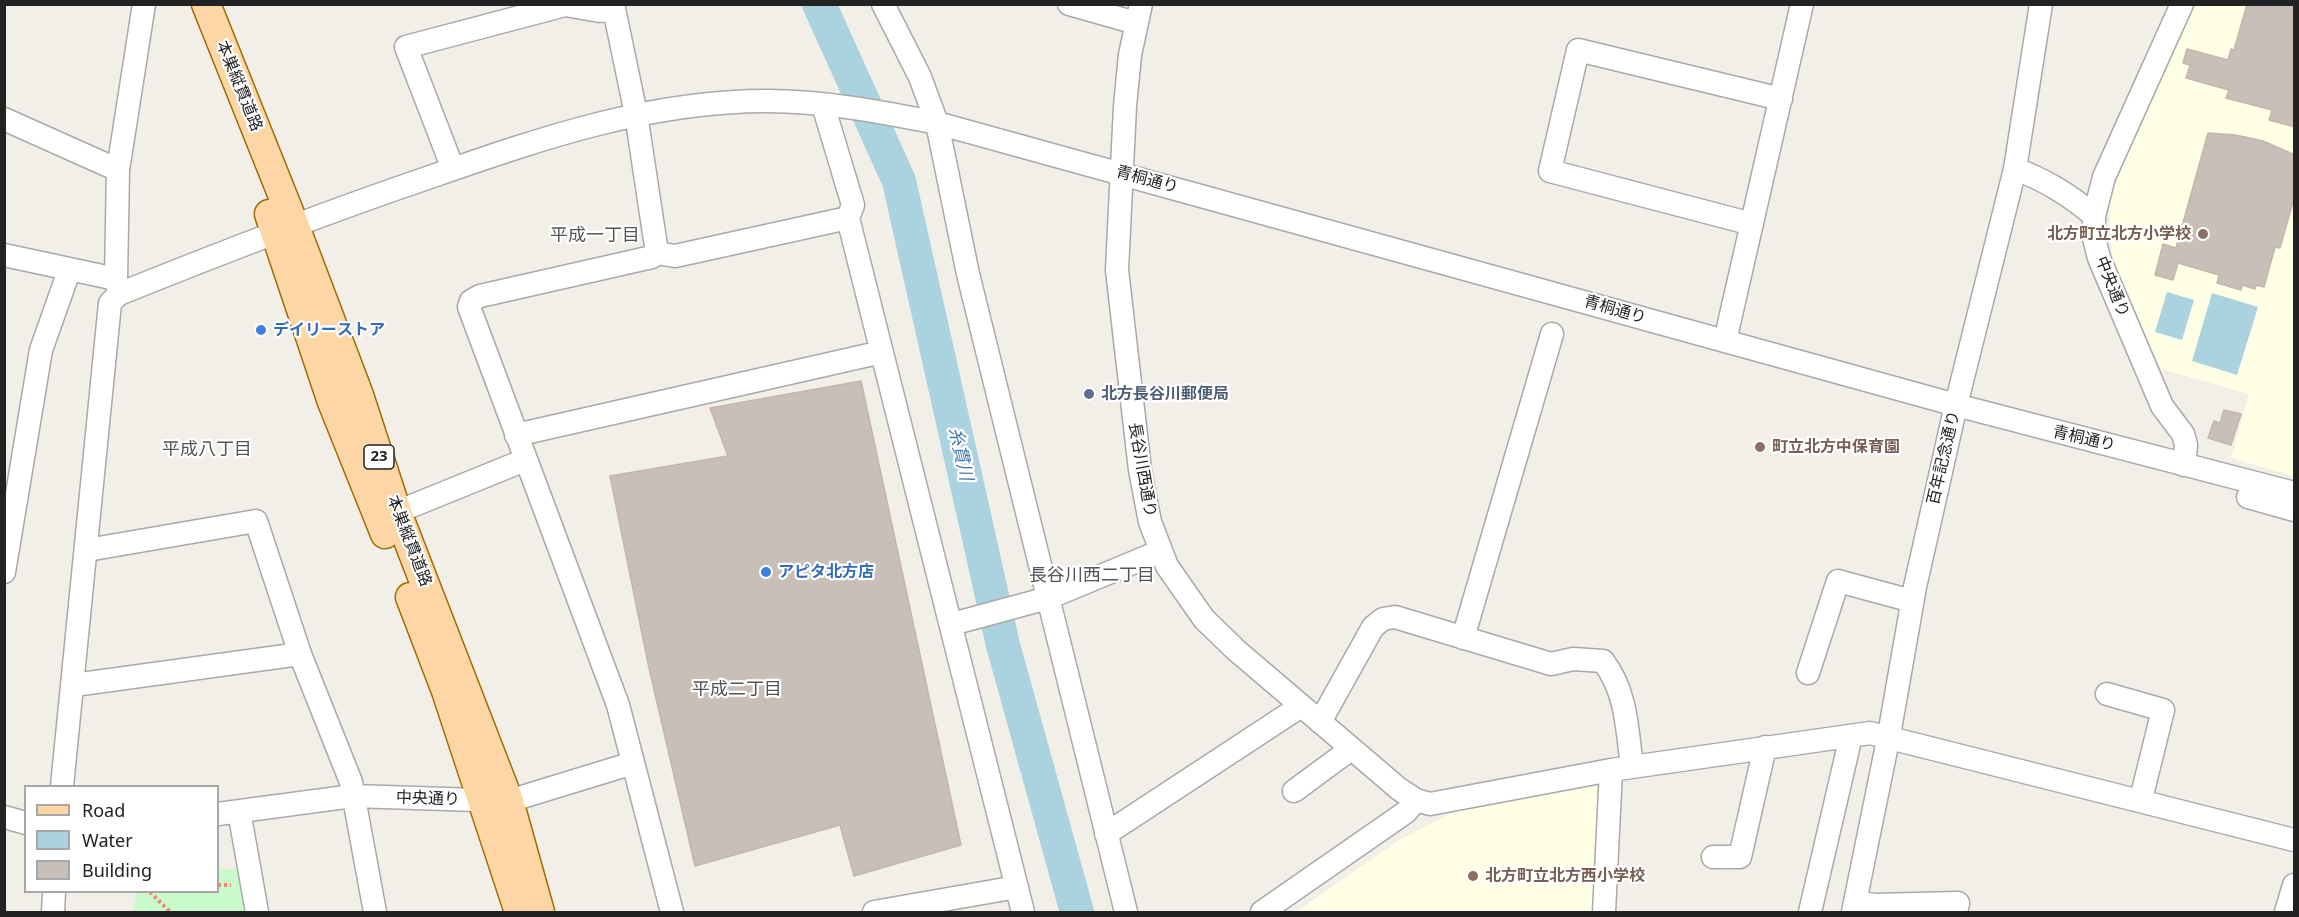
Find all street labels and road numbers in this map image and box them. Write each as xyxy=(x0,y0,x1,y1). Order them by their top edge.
street label: 本巣縦貫道路 xyxy=(212,38,266,134)
street label: 青桐通り xyxy=(1114,162,1180,198)
street label: 中央通り xyxy=(2091,254,2133,320)
street label: 青桐通り xyxy=(1582,292,1648,328)
street label: 百年記念通り xyxy=(1924,409,1964,507)
street label: 長谷川西通り xyxy=(1124,421,1160,519)
street label: 青桐通り xyxy=(2051,422,2117,456)
road number: 23 xyxy=(364,445,394,469)
street label: 本巣縦貫道路 xyxy=(383,493,435,589)
street label: 中央通り xyxy=(396,788,460,810)

